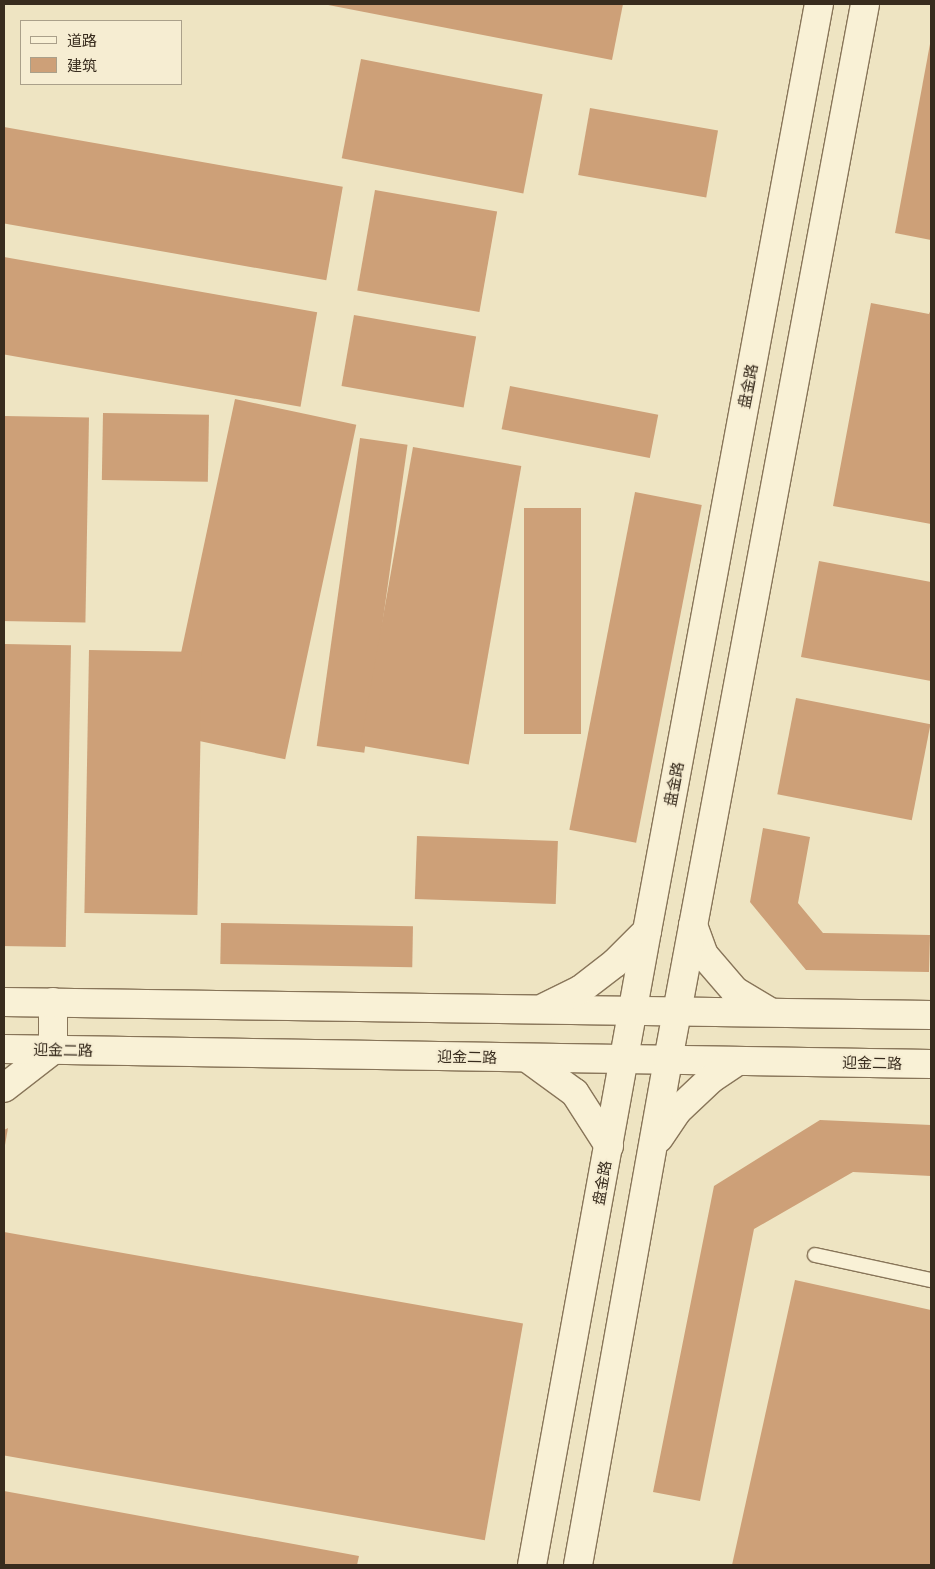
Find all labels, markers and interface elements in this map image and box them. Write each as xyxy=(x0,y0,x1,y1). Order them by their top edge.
legend xyxy=(20,20,182,85)
text: 道路 xyxy=(67,31,97,50)
text: 建筑 xyxy=(67,56,97,75)
street label: 盘金路 xyxy=(735,362,761,410)
street label: 盘金路 xyxy=(661,760,687,808)
street label: 迎金二路 xyxy=(33,1040,93,1060)
street label: 迎金二路 xyxy=(437,1047,497,1067)
street label: 迎金二路 xyxy=(842,1053,902,1073)
street label: 盘金路 xyxy=(589,1159,615,1207)

